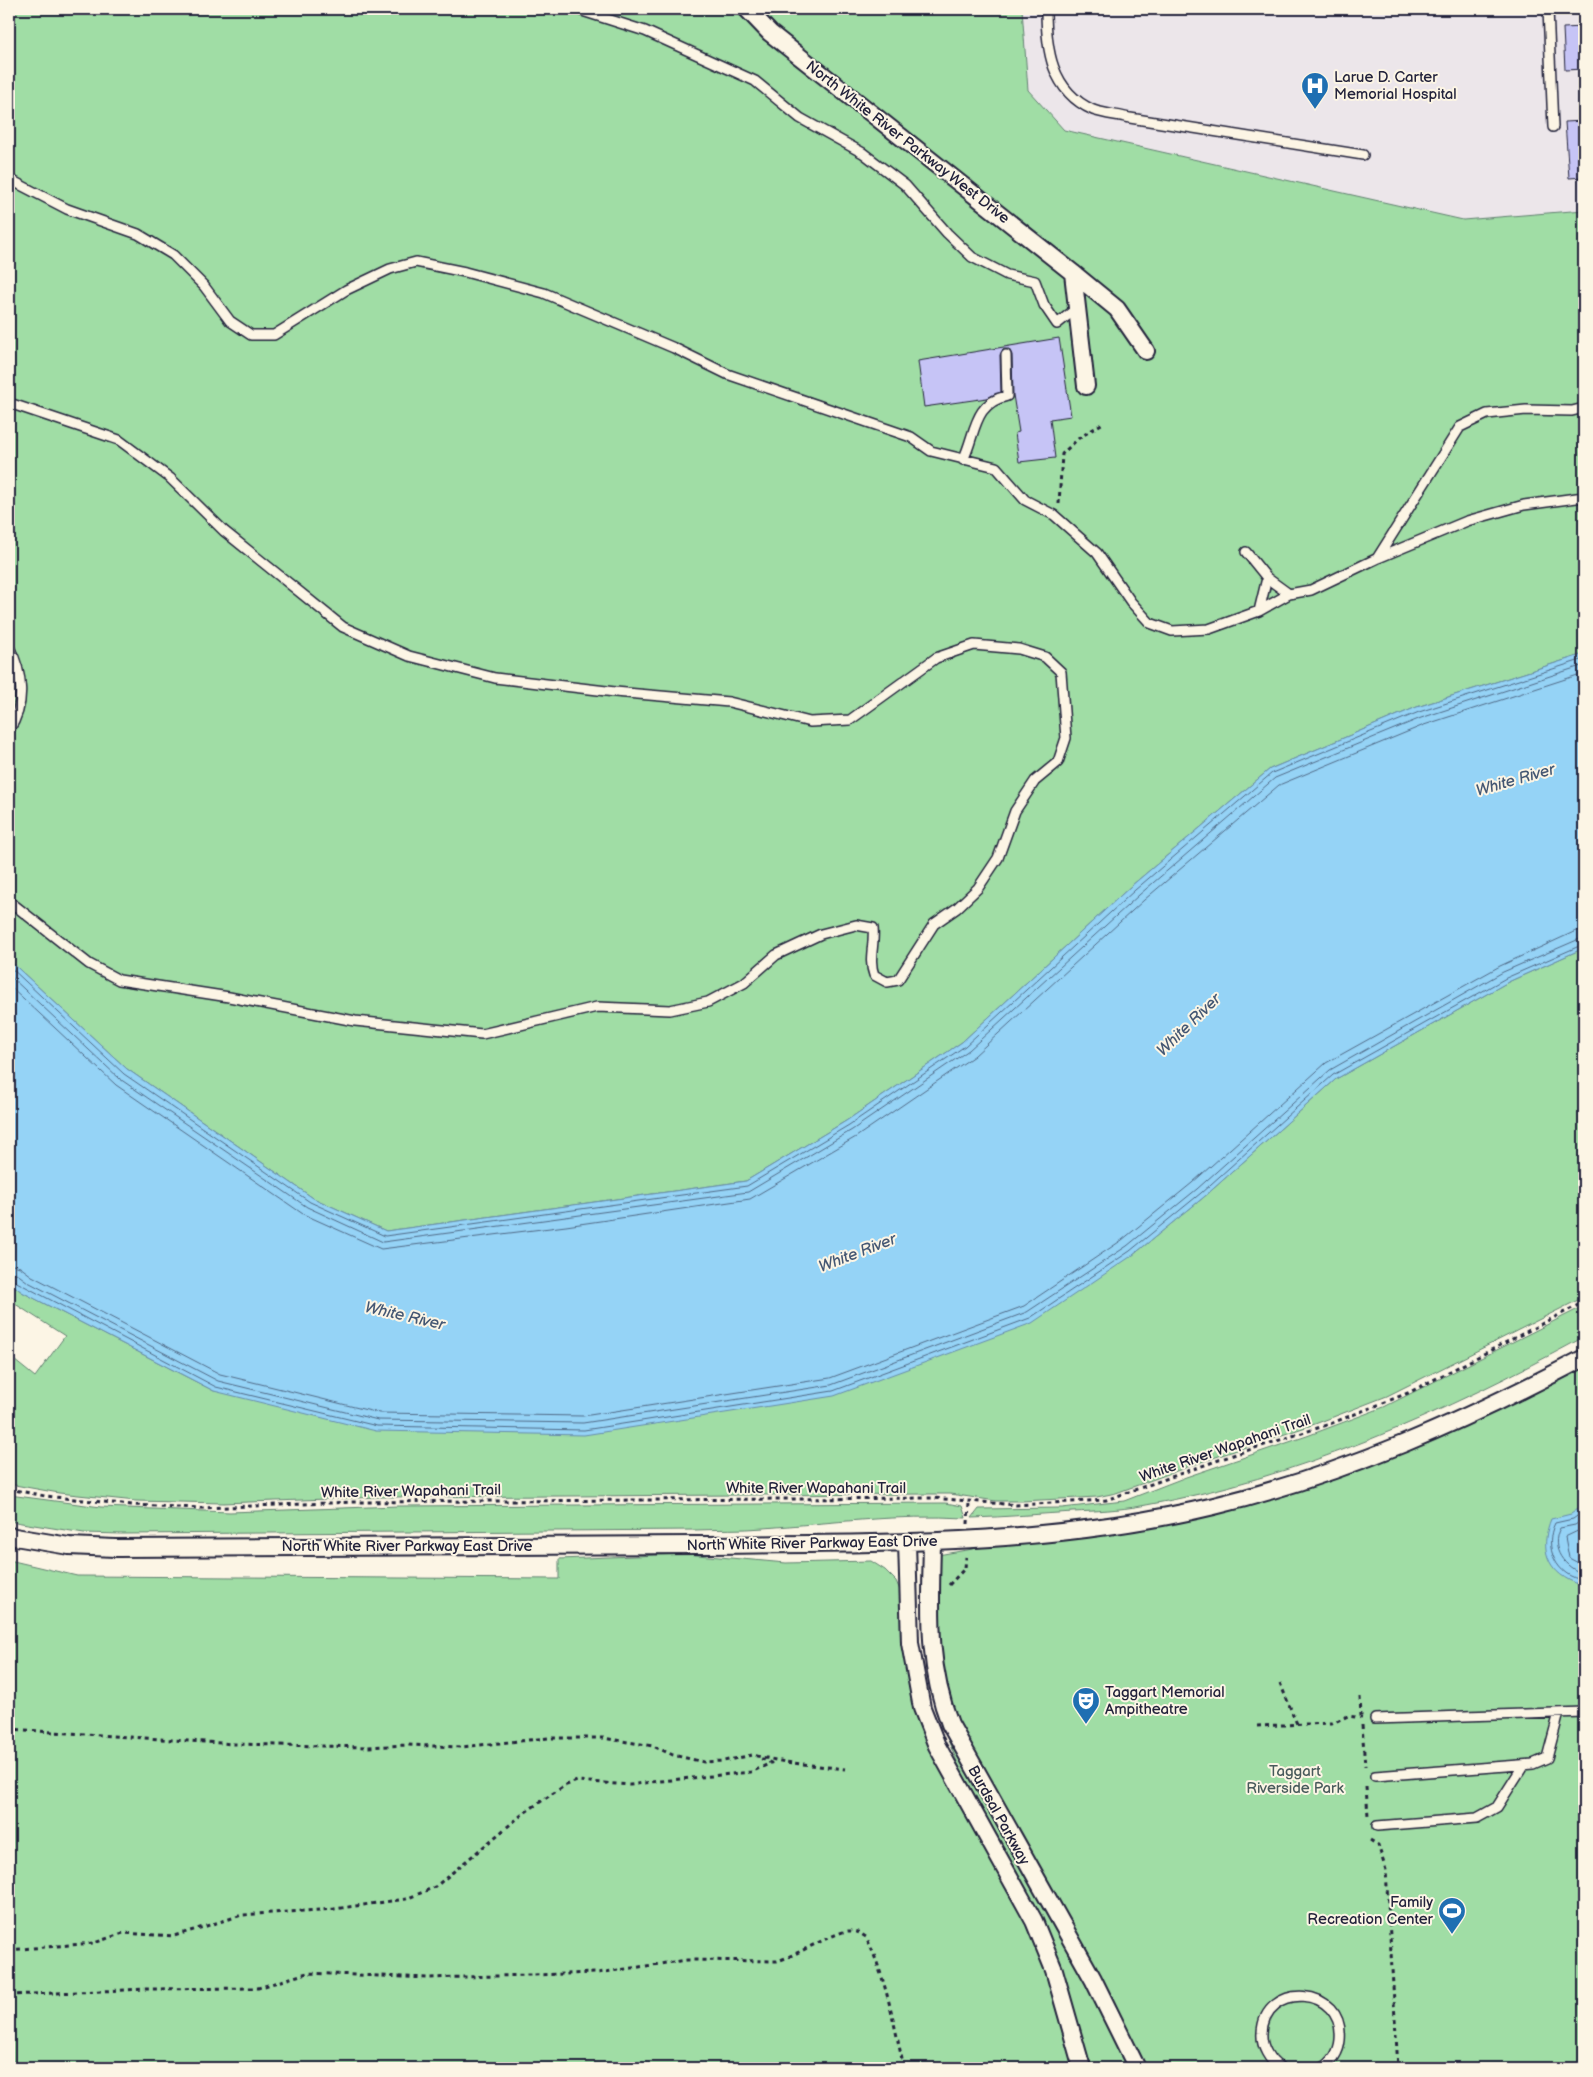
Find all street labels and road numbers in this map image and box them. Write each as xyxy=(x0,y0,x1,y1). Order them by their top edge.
street label: North White River Parkway West Drive xyxy=(802,57,1014,228)
street label: White River Wapahani Trail xyxy=(1137,1410,1313,1487)
street label: White River Wapahani Trail xyxy=(726,1479,906,1498)
street label: White River Wapahani Trail xyxy=(321,1480,501,1503)
street label: North White River Parkway East Drive xyxy=(686,1532,938,1555)
street label: North White River Parkway East Drive xyxy=(282,1537,533,1556)
street label: Burdsal Parkway xyxy=(963,1762,1034,1869)

